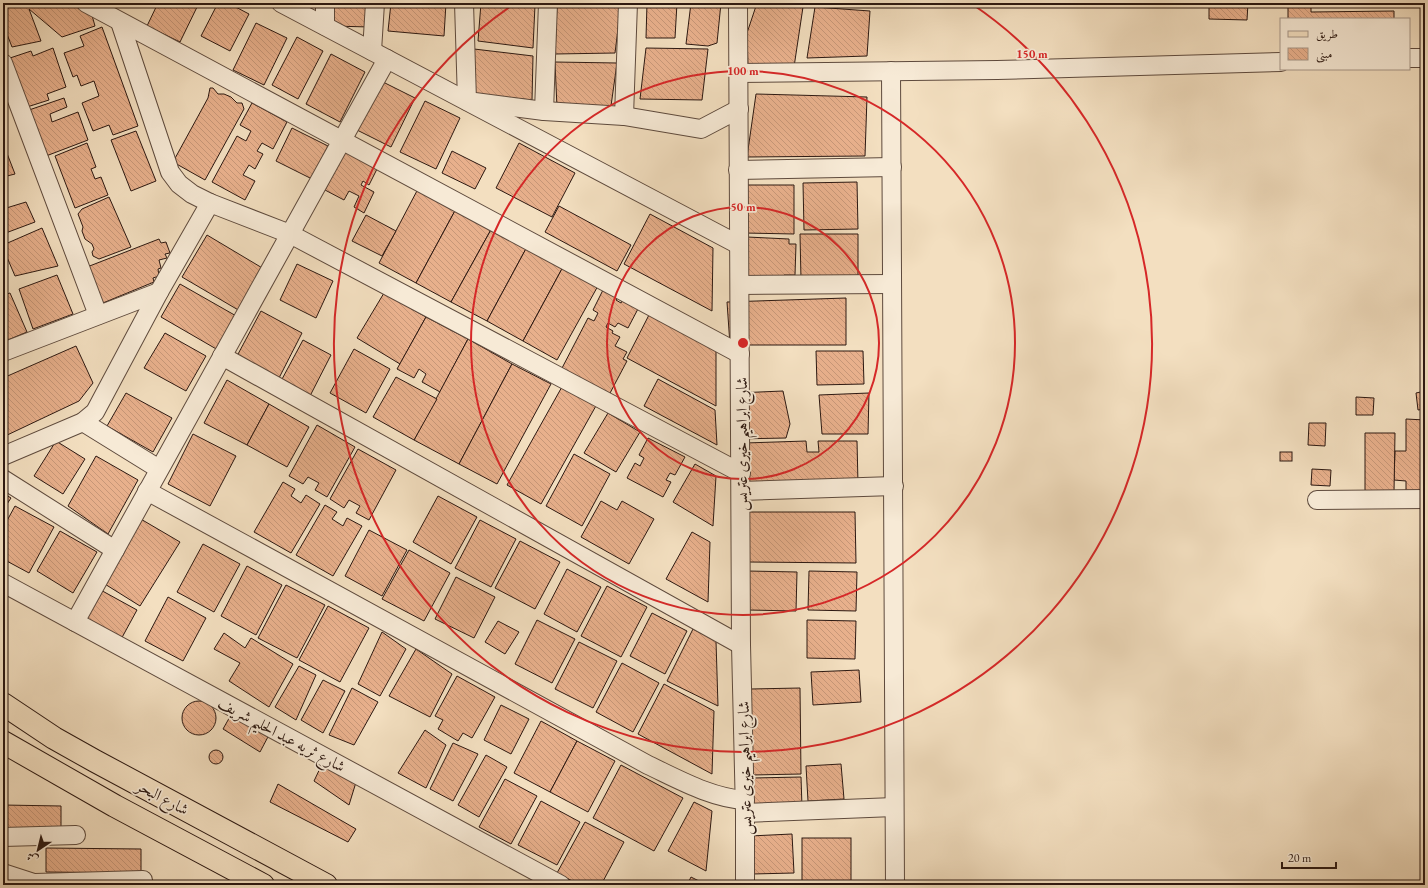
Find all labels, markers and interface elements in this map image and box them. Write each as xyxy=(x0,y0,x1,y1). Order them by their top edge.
legend xyxy=(1280,18,1410,70)
text: طريق xyxy=(1316,26,1338,42)
text: 150 m xyxy=(1016,46,1048,62)
text: مبنى xyxy=(1316,46,1332,63)
text: 100 m xyxy=(727,63,759,79)
text: 50 m xyxy=(730,199,756,215)
centre of rings xyxy=(736,336,750,350)
street label: شارع ابراهيم خيرى عتريس xyxy=(731,377,758,511)
street label: شارع ثريه عبد الحليم شريف xyxy=(212,692,349,782)
street label: شارع ابراهيم خيرى عتريس xyxy=(733,701,762,835)
street label: شارع البحر xyxy=(130,774,193,823)
north arrow xyxy=(18,830,58,870)
scale bar xyxy=(1282,844,1336,870)
text: ش xyxy=(24,849,41,867)
text: 20 m xyxy=(1288,850,1312,866)

